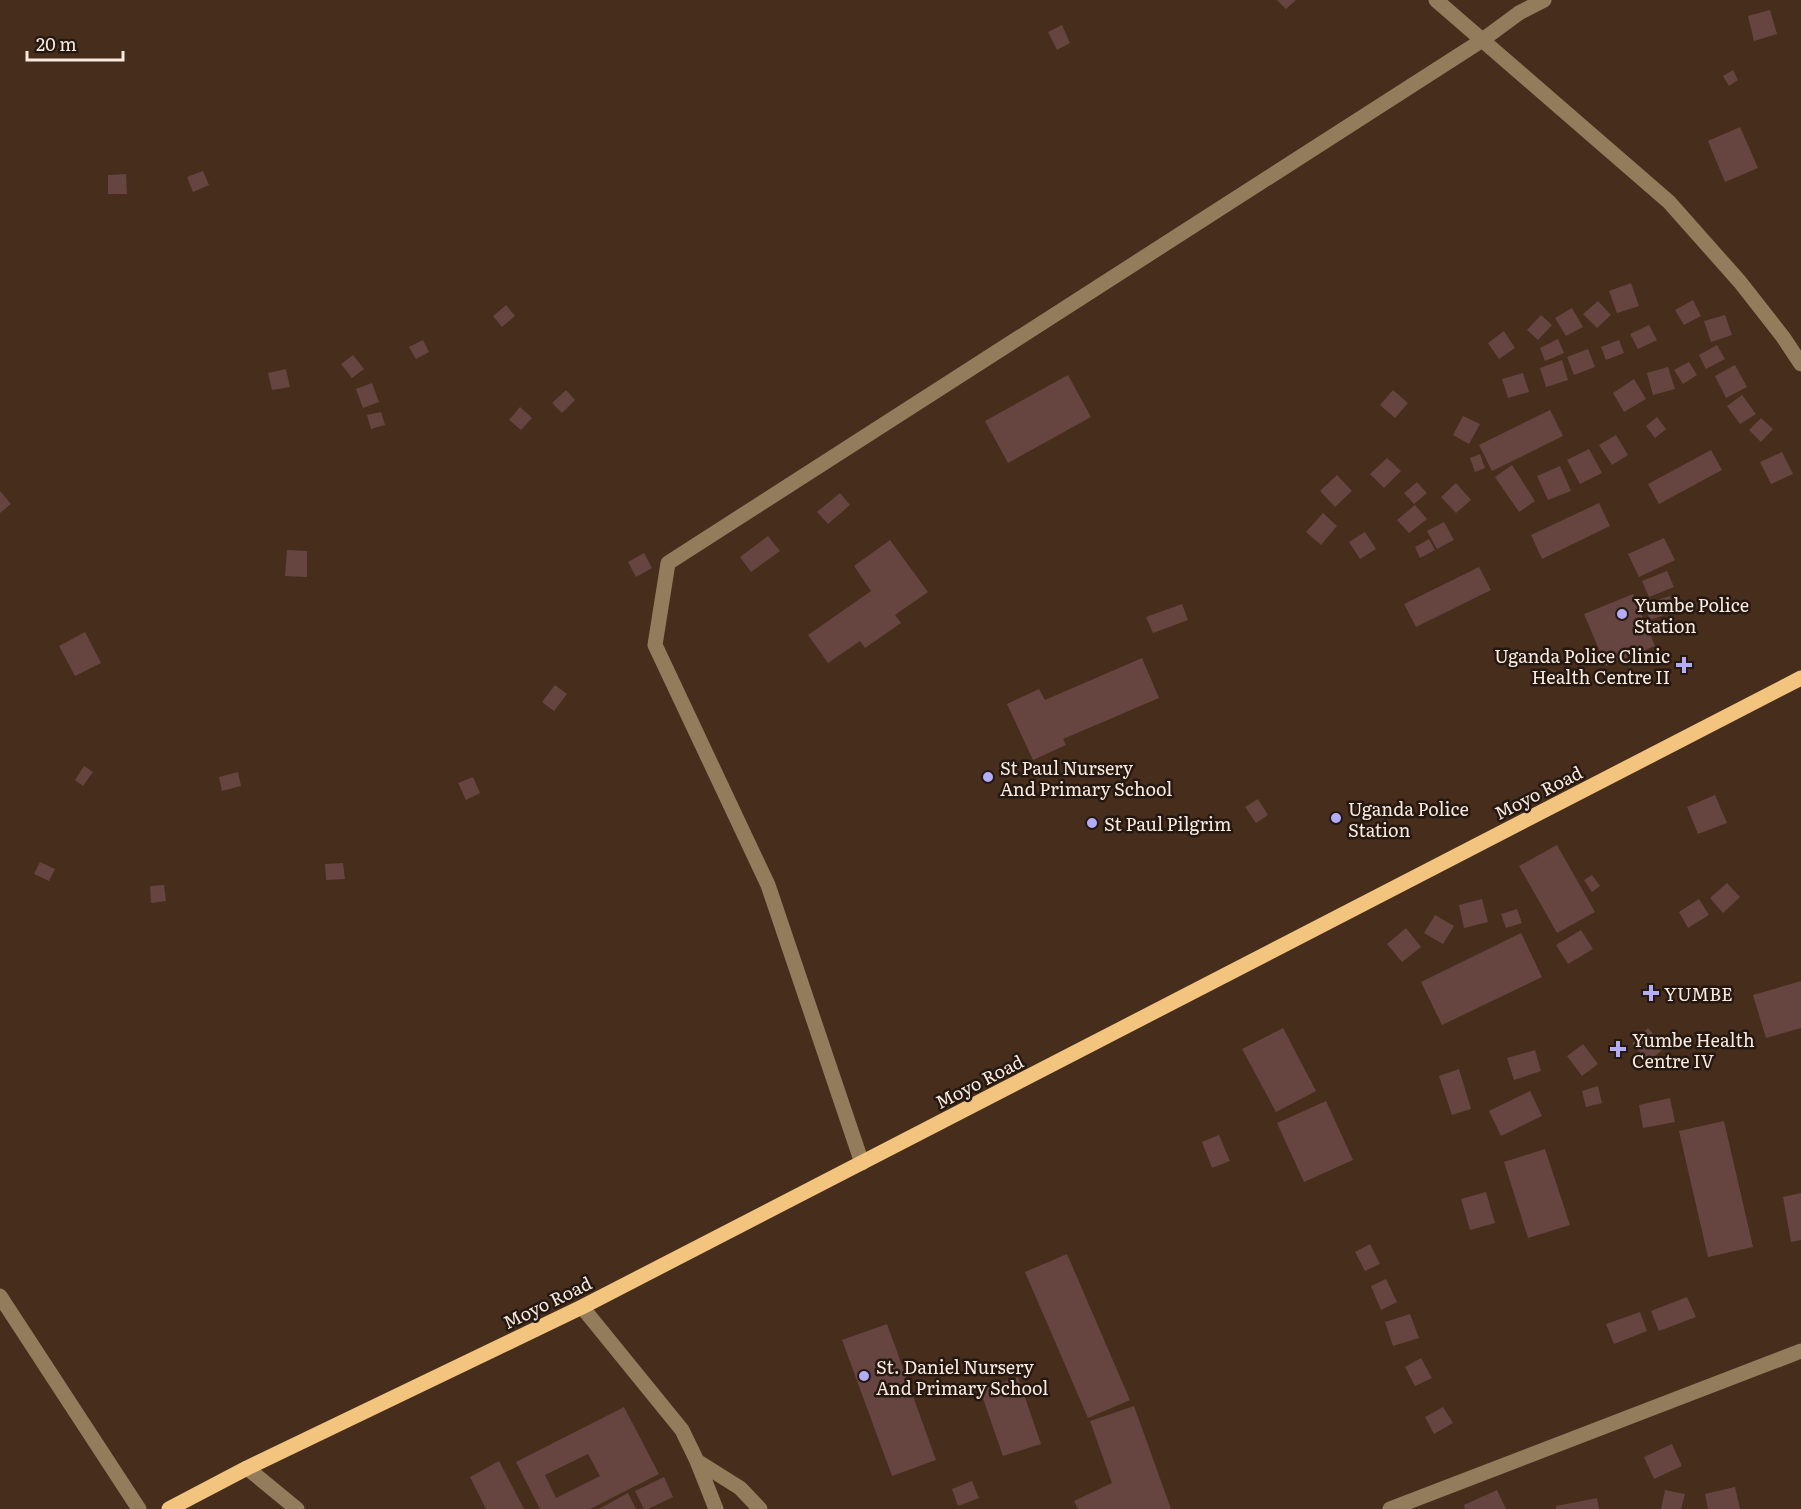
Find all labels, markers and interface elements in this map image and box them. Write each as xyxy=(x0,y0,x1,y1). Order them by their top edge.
scale bar xyxy=(27,24,123,62)
text: 20 m xyxy=(36,30,77,57)
place label: Yumbe Police Station xyxy=(1634,591,1749,639)
marker: Yumbe Police Station xyxy=(1615,607,1629,621)
place label: Uganda Police Clinic Health Centre II xyxy=(1494,642,1670,690)
marker: Uganda Police Clinic Health Centre II xyxy=(1675,656,1693,674)
place label: St Paul Nursery And Primary School xyxy=(1000,754,1172,802)
street label: Moyo Road xyxy=(1489,758,1587,826)
marker: St Paul Nursery And Primary School xyxy=(981,770,995,784)
place label: Uganda Police Station xyxy=(1348,795,1469,843)
place label: St Paul Pilgrim xyxy=(1104,810,1231,837)
marker: Uganda Police Station xyxy=(1329,811,1343,825)
marker: St Paul Pilgrim xyxy=(1085,816,1099,830)
place label: YUMBE xyxy=(1664,980,1733,1007)
marker: YUMBE xyxy=(1642,984,1660,1002)
place label: Yumbe Health Centre IV xyxy=(1632,1026,1755,1074)
marker: Yumbe Health Centre IV xyxy=(1609,1040,1627,1058)
street label: Moyo Road xyxy=(930,1047,1028,1115)
street label: Moyo Road xyxy=(498,1269,596,1335)
place label: St. Daniel Nursery And Primary School xyxy=(876,1353,1048,1401)
marker: St. Daniel Nursery And Primary School xyxy=(857,1369,871,1383)

